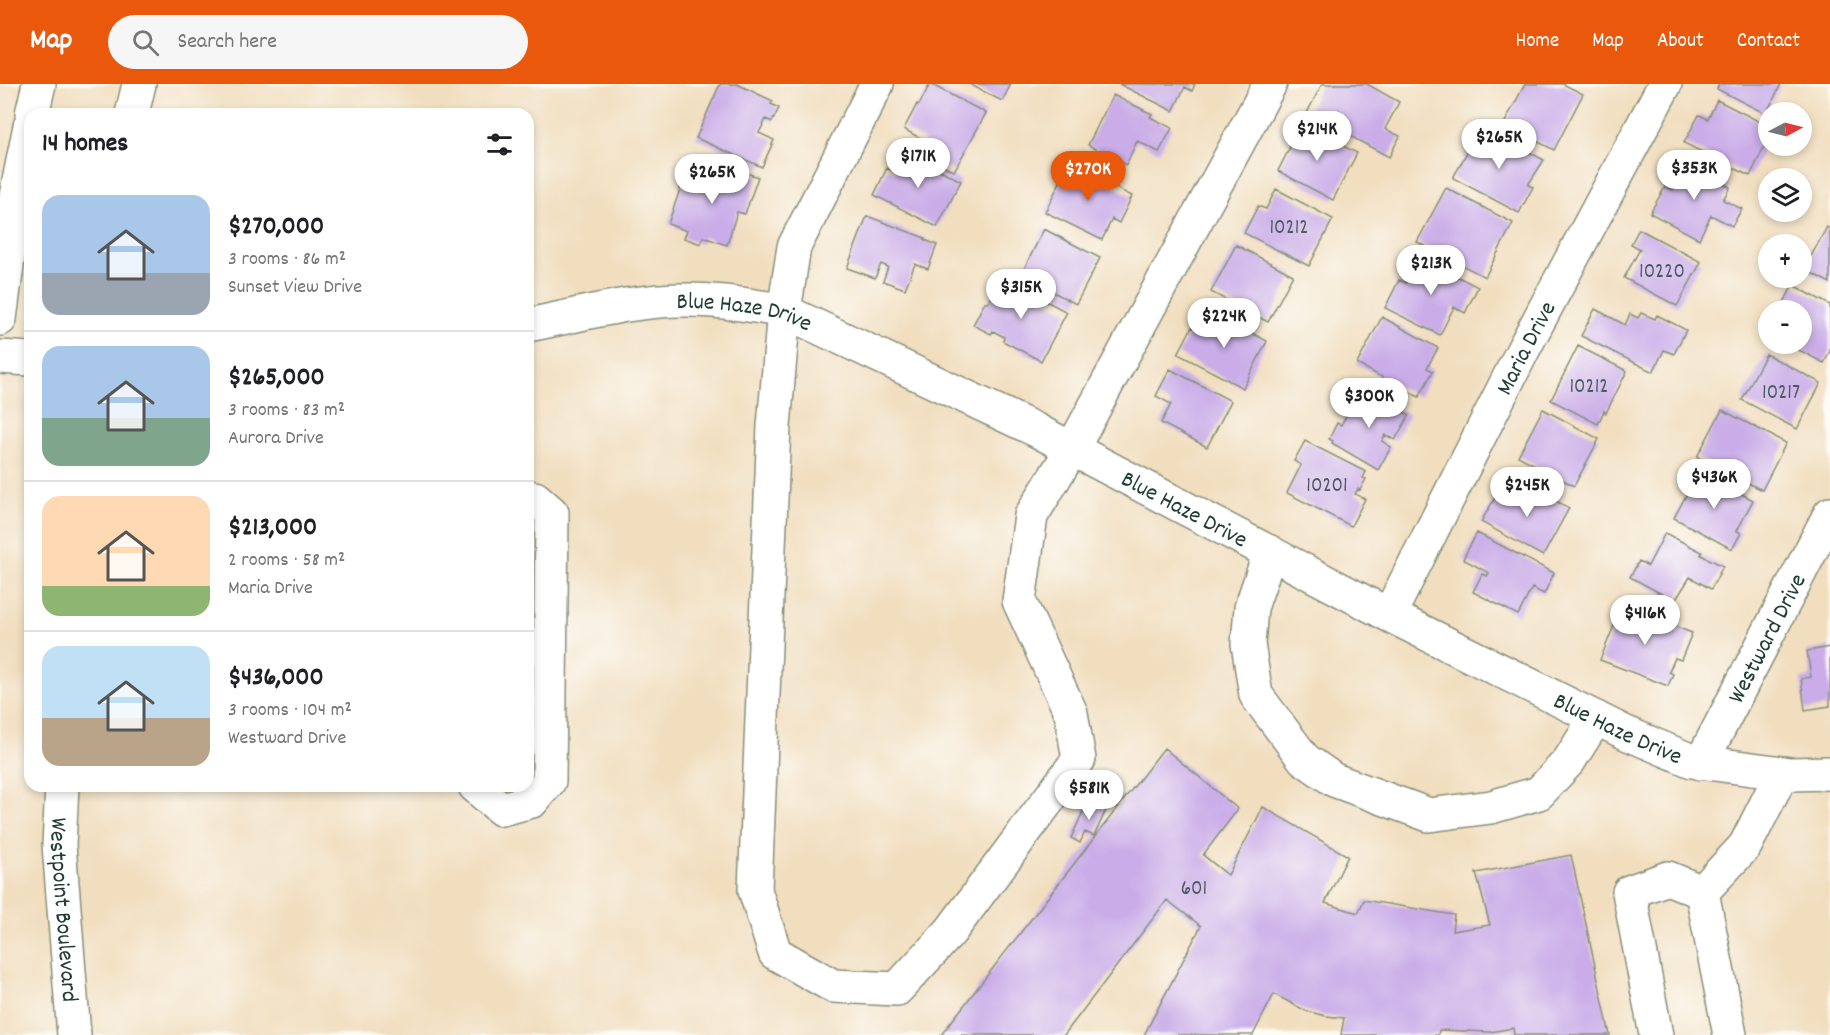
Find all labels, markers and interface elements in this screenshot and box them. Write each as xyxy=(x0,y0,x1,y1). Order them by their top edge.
search box xyxy=(108,15,528,69)
text: Map xyxy=(30,22,72,62)
icon: search xyxy=(129,26,162,59)
text: Search here xyxy=(177,27,277,58)
text: Home xyxy=(1515,27,1559,57)
text: Map xyxy=(1592,27,1624,57)
text: About xyxy=(1657,27,1704,57)
text: Contact xyxy=(1737,27,1800,57)
north arrow xyxy=(1758,102,1812,156)
map controls xyxy=(1758,102,1812,354)
pin: $214K xyxy=(1275,111,1359,162)
text: $214K xyxy=(1297,116,1337,144)
pin: $265K xyxy=(1457,119,1541,170)
text: $265K xyxy=(1475,124,1523,152)
text: 14 homes xyxy=(42,126,128,163)
icon: filters xyxy=(483,128,516,161)
pin: $171K xyxy=(876,138,960,189)
text: $171K xyxy=(900,143,936,171)
pin: $353K xyxy=(1652,150,1736,201)
pin: $270K xyxy=(1046,151,1130,202)
pin: $265K xyxy=(670,154,754,205)
text: $353K xyxy=(1671,155,1717,183)
text: $270K xyxy=(1065,156,1111,184)
text: $265K xyxy=(688,159,736,187)
button: layers xyxy=(1758,168,1812,222)
text: $270,000 xyxy=(228,209,324,246)
house number: 10212 xyxy=(1270,214,1309,244)
icon: home xyxy=(90,219,162,291)
button: + xyxy=(1758,234,1812,288)
pin: $213K xyxy=(1389,245,1473,296)
text: 3 rooms · 86 m² xyxy=(228,246,346,274)
text: $213K xyxy=(1410,250,1452,278)
house number: 10220 xyxy=(1639,258,1685,288)
pin: $315K xyxy=(979,269,1063,320)
text: Sunset View Drive xyxy=(228,274,362,302)
text: $315K xyxy=(1000,274,1042,302)
street label: Blue Haze Drive xyxy=(676,286,817,342)
street label: Maria Drive xyxy=(1489,296,1566,402)
pin: $224K xyxy=(1182,298,1266,349)
button: − xyxy=(1758,300,1812,354)
text: $224K xyxy=(1201,303,1247,331)
text: $265,000 xyxy=(228,360,325,397)
icon: home xyxy=(90,370,162,442)
house number: 10212 xyxy=(1570,373,1609,403)
pin: $300K xyxy=(1327,378,1411,429)
house number: 10217 xyxy=(1762,379,1800,409)
text: $300K xyxy=(1344,383,1394,411)
text: 3 rooms · 83 m² xyxy=(228,397,345,425)
text: Aurora Drive xyxy=(228,425,324,453)
pin: $436K xyxy=(1672,459,1756,510)
street label: Blue Haze Drive xyxy=(1114,464,1253,558)
text: $436K xyxy=(1691,464,1737,492)
pin: $245K xyxy=(1485,467,1569,518)
house number: 10201 xyxy=(1306,472,1348,502)
text: $245K xyxy=(1504,472,1550,500)
text: $213,000 xyxy=(228,510,317,547)
icon: home xyxy=(90,520,162,592)
text: 2 rooms · 58 m² xyxy=(228,547,345,575)
street label: Westward Drive xyxy=(1721,568,1816,710)
text: Maria Drive xyxy=(228,575,313,603)
pin: $416K xyxy=(1603,595,1687,646)
text: $416K xyxy=(1624,600,1666,628)
text: $436,000 xyxy=(228,660,324,697)
icon: home xyxy=(90,670,162,742)
street label: Blue Haze Drive xyxy=(1547,686,1687,775)
text: 3 rooms · 104 m² xyxy=(228,697,352,725)
text: Westward Drive xyxy=(228,725,346,753)
pin: $581K xyxy=(1047,770,1131,821)
text: $581K xyxy=(1068,775,1110,803)
street label: Westpoint Boulevard xyxy=(39,816,85,1004)
house number: 601 xyxy=(1181,875,1207,905)

